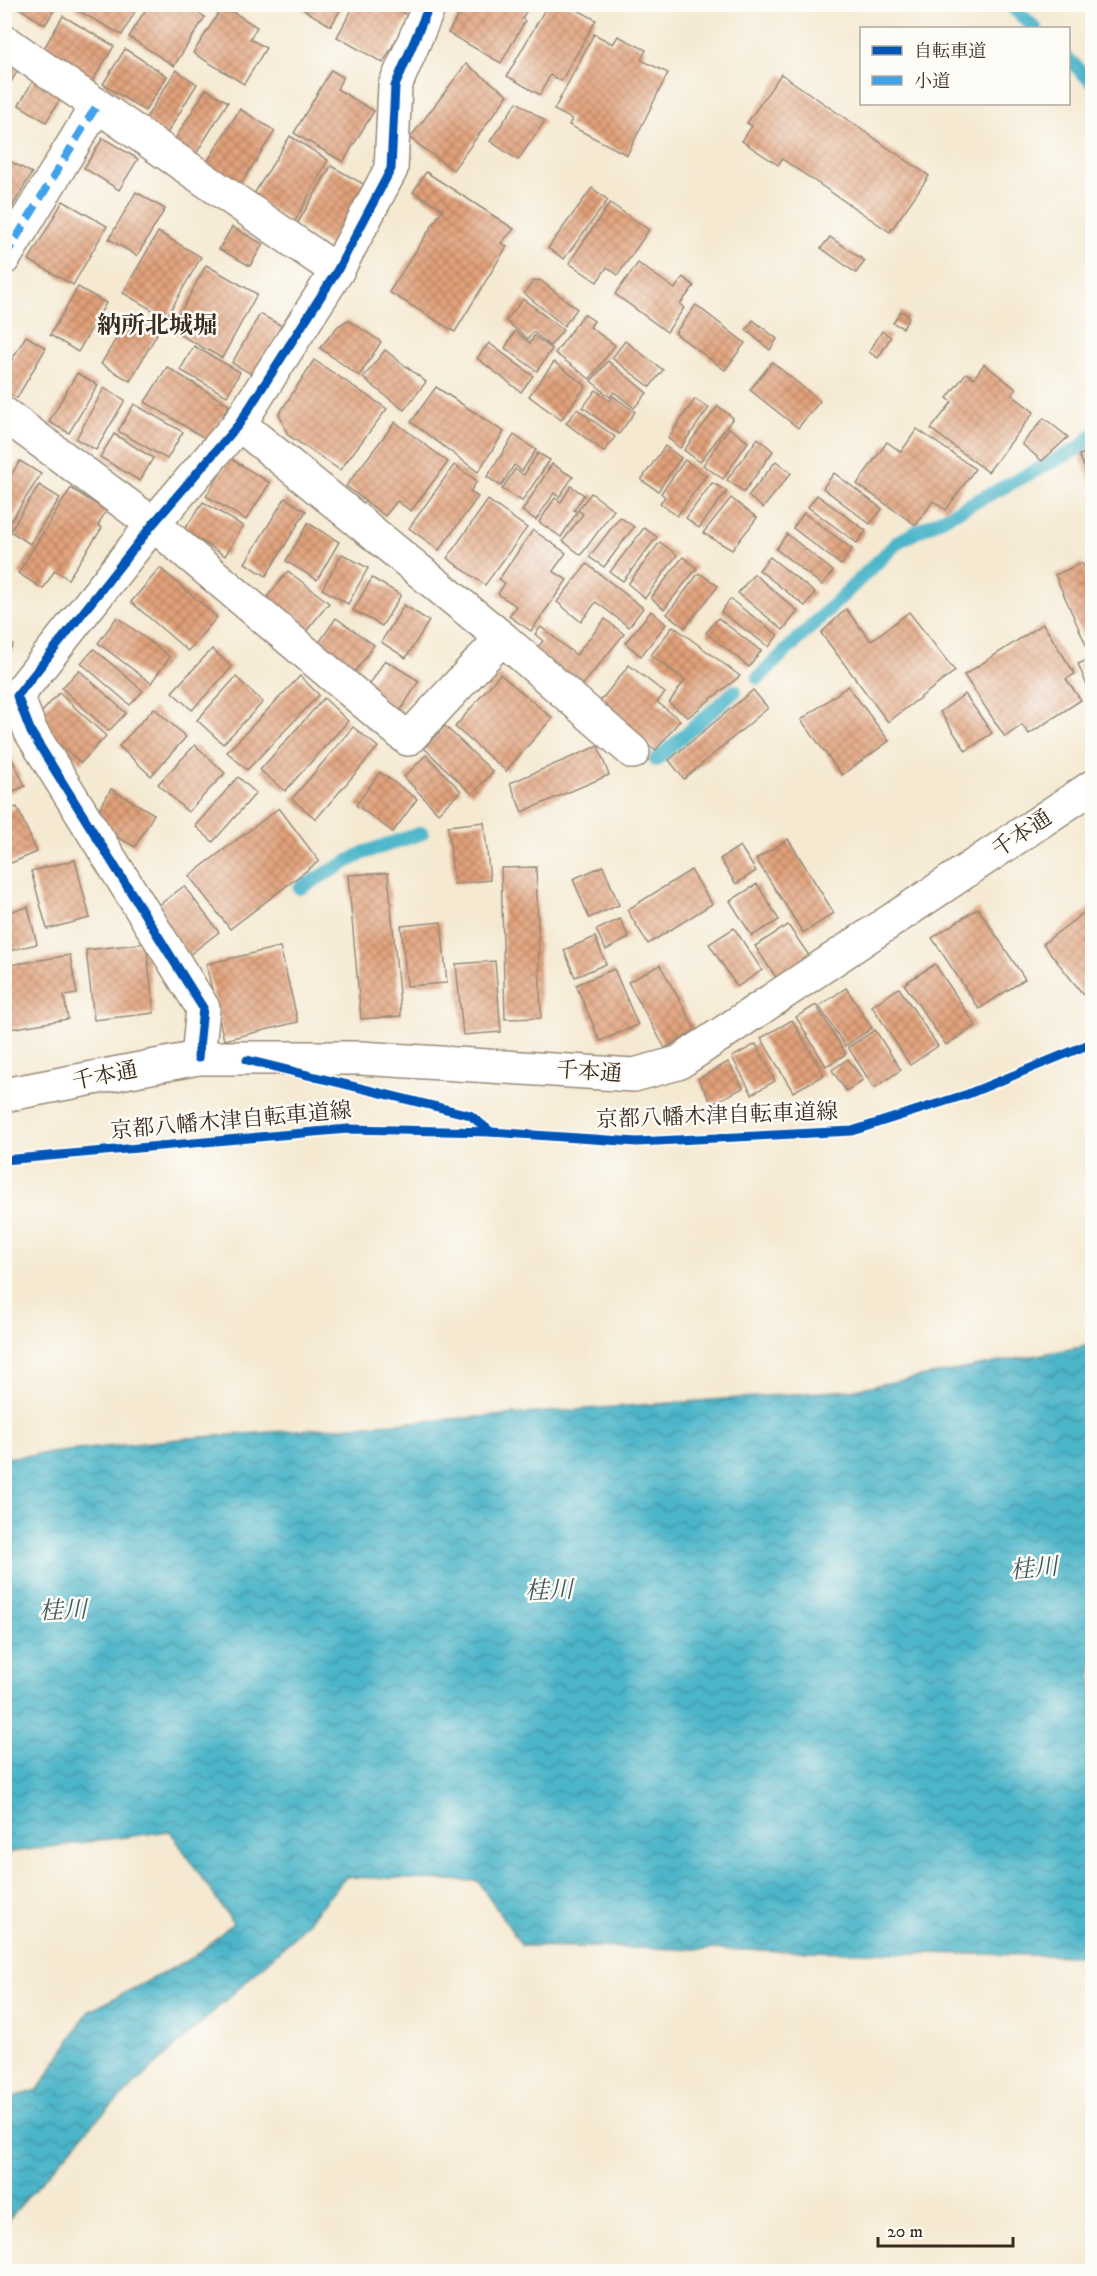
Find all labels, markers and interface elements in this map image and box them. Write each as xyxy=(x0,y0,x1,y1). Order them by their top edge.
legend xyxy=(860,27,1070,105)
text: 自転車道 xyxy=(914,41,986,63)
text: 小道 xyxy=(914,71,950,93)
district label: 納所北城堀 xyxy=(97,311,217,341)
street label: 千本通 xyxy=(987,804,1057,864)
street label: 千本通 xyxy=(70,1056,140,1096)
street label: 千本通 xyxy=(555,1056,623,1088)
street label: 京都八幡木津自転車道線 xyxy=(109,1097,353,1145)
street label: 京都八幡木津自転車道線 xyxy=(596,1098,838,1134)
water label: 桂川 xyxy=(1009,1552,1062,1586)
water label: 桂川 xyxy=(524,1575,577,1607)
water label: 桂川 xyxy=(38,1595,91,1627)
scale bar xyxy=(878,2210,1013,2248)
text: 20 m xyxy=(887,2221,923,2243)

